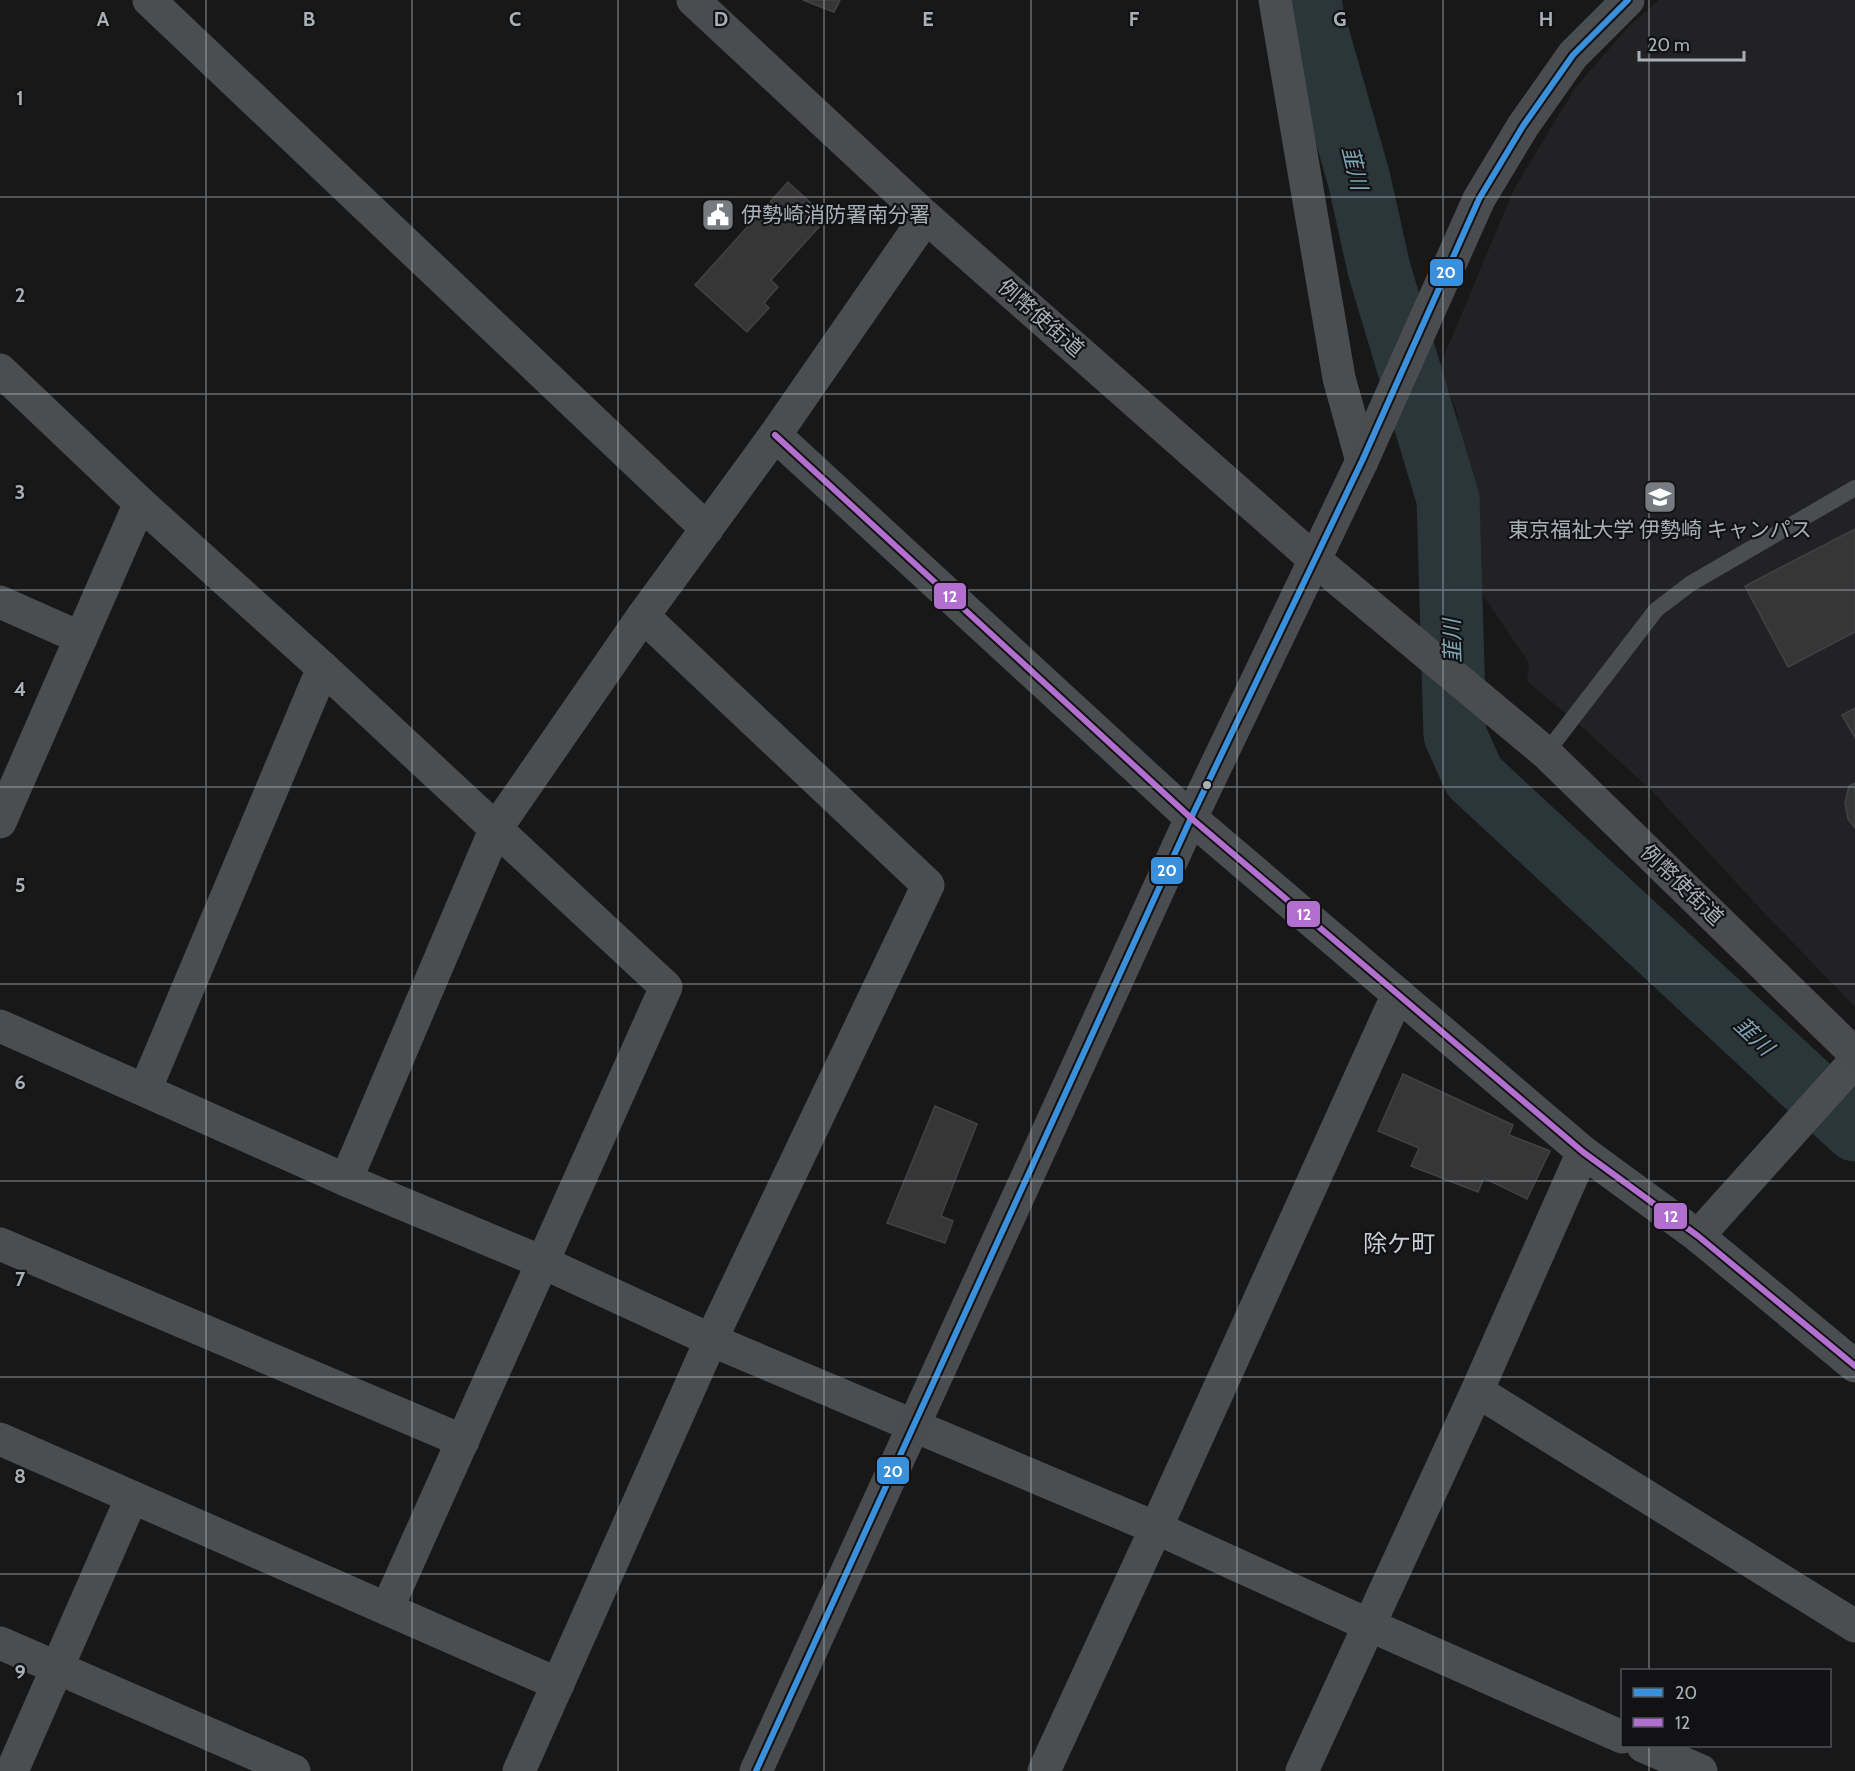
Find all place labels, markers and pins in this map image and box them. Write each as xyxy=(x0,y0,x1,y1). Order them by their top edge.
public building icon: 伊勢崎消防署南分署 xyxy=(700,197,736,233)
place label: 伊勢崎消防署南分署 xyxy=(741,202,930,227)
school or university icon: 東京福祉大学 伊勢崎 キャンパス xyxy=(1642,479,1678,515)
place label: 東京福祉大学 伊勢崎 キャンパス xyxy=(1508,517,1812,542)
unlabelled marker xyxy=(1201,779,1213,791)

